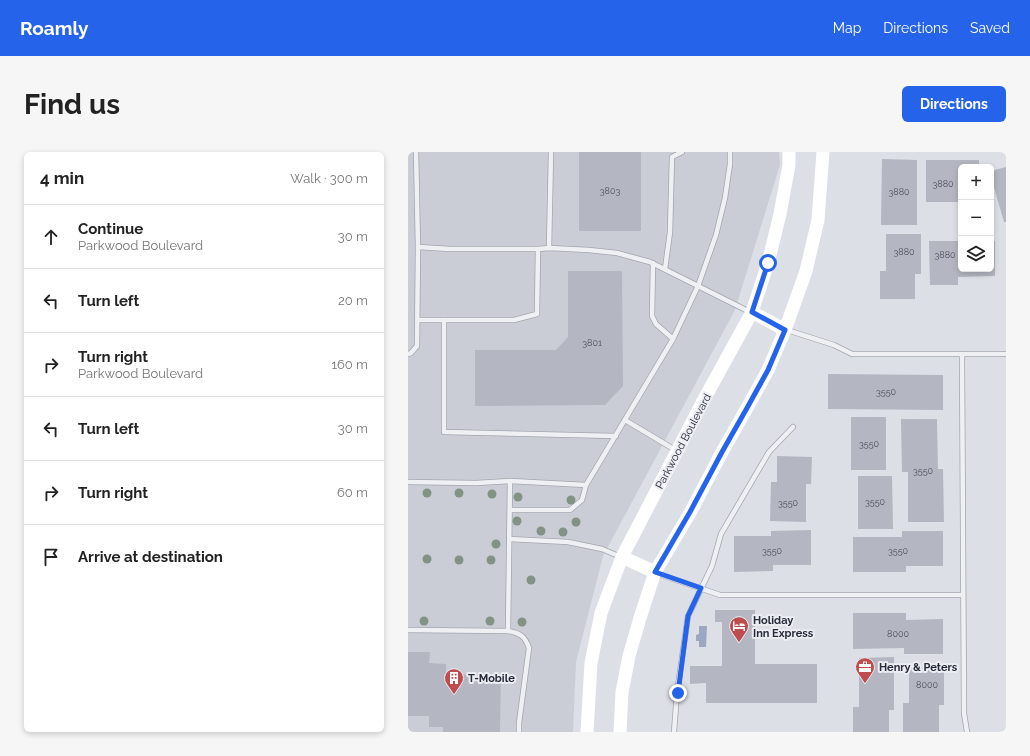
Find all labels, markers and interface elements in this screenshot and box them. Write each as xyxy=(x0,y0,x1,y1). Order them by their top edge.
text: Roamly xyxy=(20,17,88,39)
text: Map xyxy=(833,20,861,36)
text: Directions xyxy=(883,20,948,36)
text: Saved xyxy=(970,20,1010,36)
button: Directions xyxy=(902,86,1006,122)
text: Find us xyxy=(24,88,120,121)
map controls xyxy=(958,164,994,272)
button: + xyxy=(958,164,994,200)
text: 4 min xyxy=(40,168,84,188)
text: Walk · 300 m xyxy=(290,171,368,186)
house number: 3880 xyxy=(933,179,954,189)
house number: 3803 xyxy=(600,186,620,196)
house number: 3880 xyxy=(889,187,910,197)
button: − xyxy=(958,200,994,236)
text: Continue xyxy=(78,220,143,238)
icon: ahead xyxy=(40,226,62,248)
text: 30 m xyxy=(338,229,368,244)
button: layers xyxy=(958,236,994,272)
text: Parkwood Boulevard xyxy=(78,238,203,253)
house number: 3880 xyxy=(894,247,915,257)
house number: 3880 xyxy=(935,250,956,260)
route start xyxy=(759,254,777,272)
icon: left xyxy=(40,290,62,312)
text: Turn left xyxy=(78,292,139,310)
text: 20 m xyxy=(338,293,368,308)
house number: 3801 xyxy=(582,338,602,348)
text: Turn right xyxy=(78,348,148,366)
icon: right xyxy=(40,354,62,376)
text: 160 m xyxy=(331,357,368,372)
text: Parkwood Boulevard xyxy=(78,366,203,381)
house number: 3550 xyxy=(876,387,897,397)
street label: Parkwood Boulevard xyxy=(653,391,714,491)
icon: left xyxy=(40,418,62,440)
text: Turn left xyxy=(78,420,139,438)
text: 30 m xyxy=(338,421,368,436)
house number: 3550 xyxy=(859,439,880,449)
house number: 3550 xyxy=(913,466,934,476)
icon: right xyxy=(40,482,62,504)
text: Turn right xyxy=(78,484,148,502)
text: 60 m xyxy=(337,485,368,500)
house number: 3550 xyxy=(865,497,886,507)
house number: 3550 xyxy=(778,498,799,508)
icon: arrive xyxy=(40,546,62,568)
house number: 3550 xyxy=(762,546,783,556)
house number: 3550 xyxy=(888,546,909,556)
text: Arrive at destination xyxy=(78,548,223,566)
place label: Holiday Inn Express xyxy=(753,614,814,640)
hotel icon: Holiday Inn Express xyxy=(728,615,750,643)
house number: 8000 xyxy=(887,629,909,639)
office icon: Henry & Peters xyxy=(854,656,876,684)
place label: Henry & Peters xyxy=(879,661,958,674)
building icon: T-Mobile xyxy=(443,667,465,695)
place label: T-Mobile xyxy=(468,672,515,685)
house number: 8000 xyxy=(916,680,938,690)
route end xyxy=(669,684,687,702)

